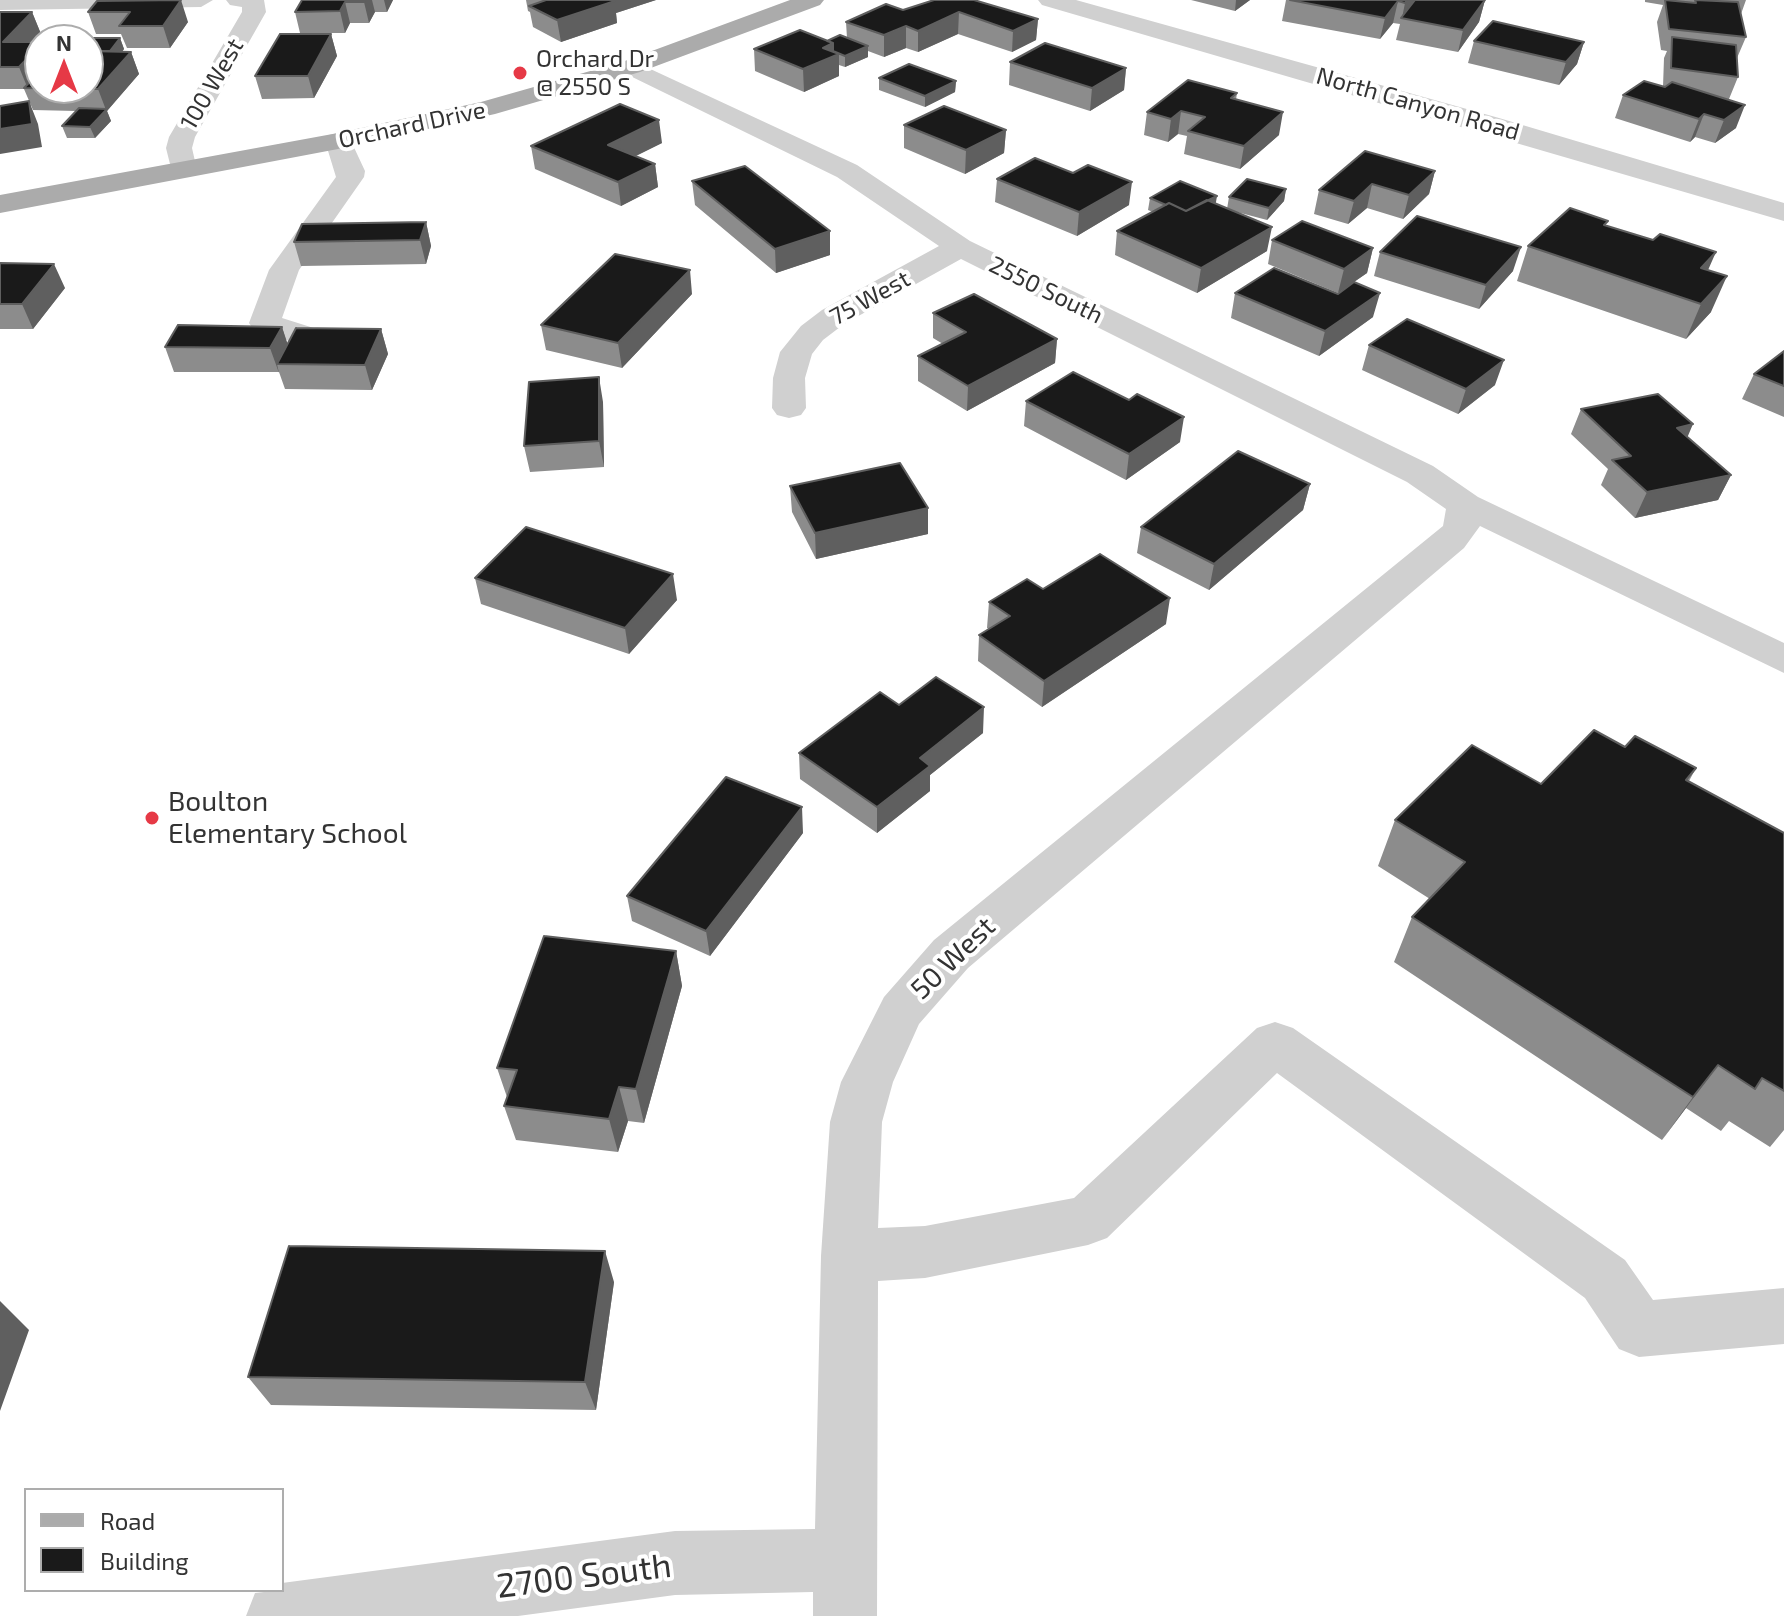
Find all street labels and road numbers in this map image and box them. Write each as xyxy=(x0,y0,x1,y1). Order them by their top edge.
street label: 100 West xyxy=(174,33,250,135)
street label: North Canyon Road xyxy=(1313,61,1523,147)
street label: Orchard Drive xyxy=(336,95,488,155)
street label: 2550 South xyxy=(984,250,1108,330)
street label: 75 West xyxy=(825,264,915,332)
street label: 50 West xyxy=(904,910,1002,1006)
street label: 2700 South xyxy=(494,1545,674,1607)

